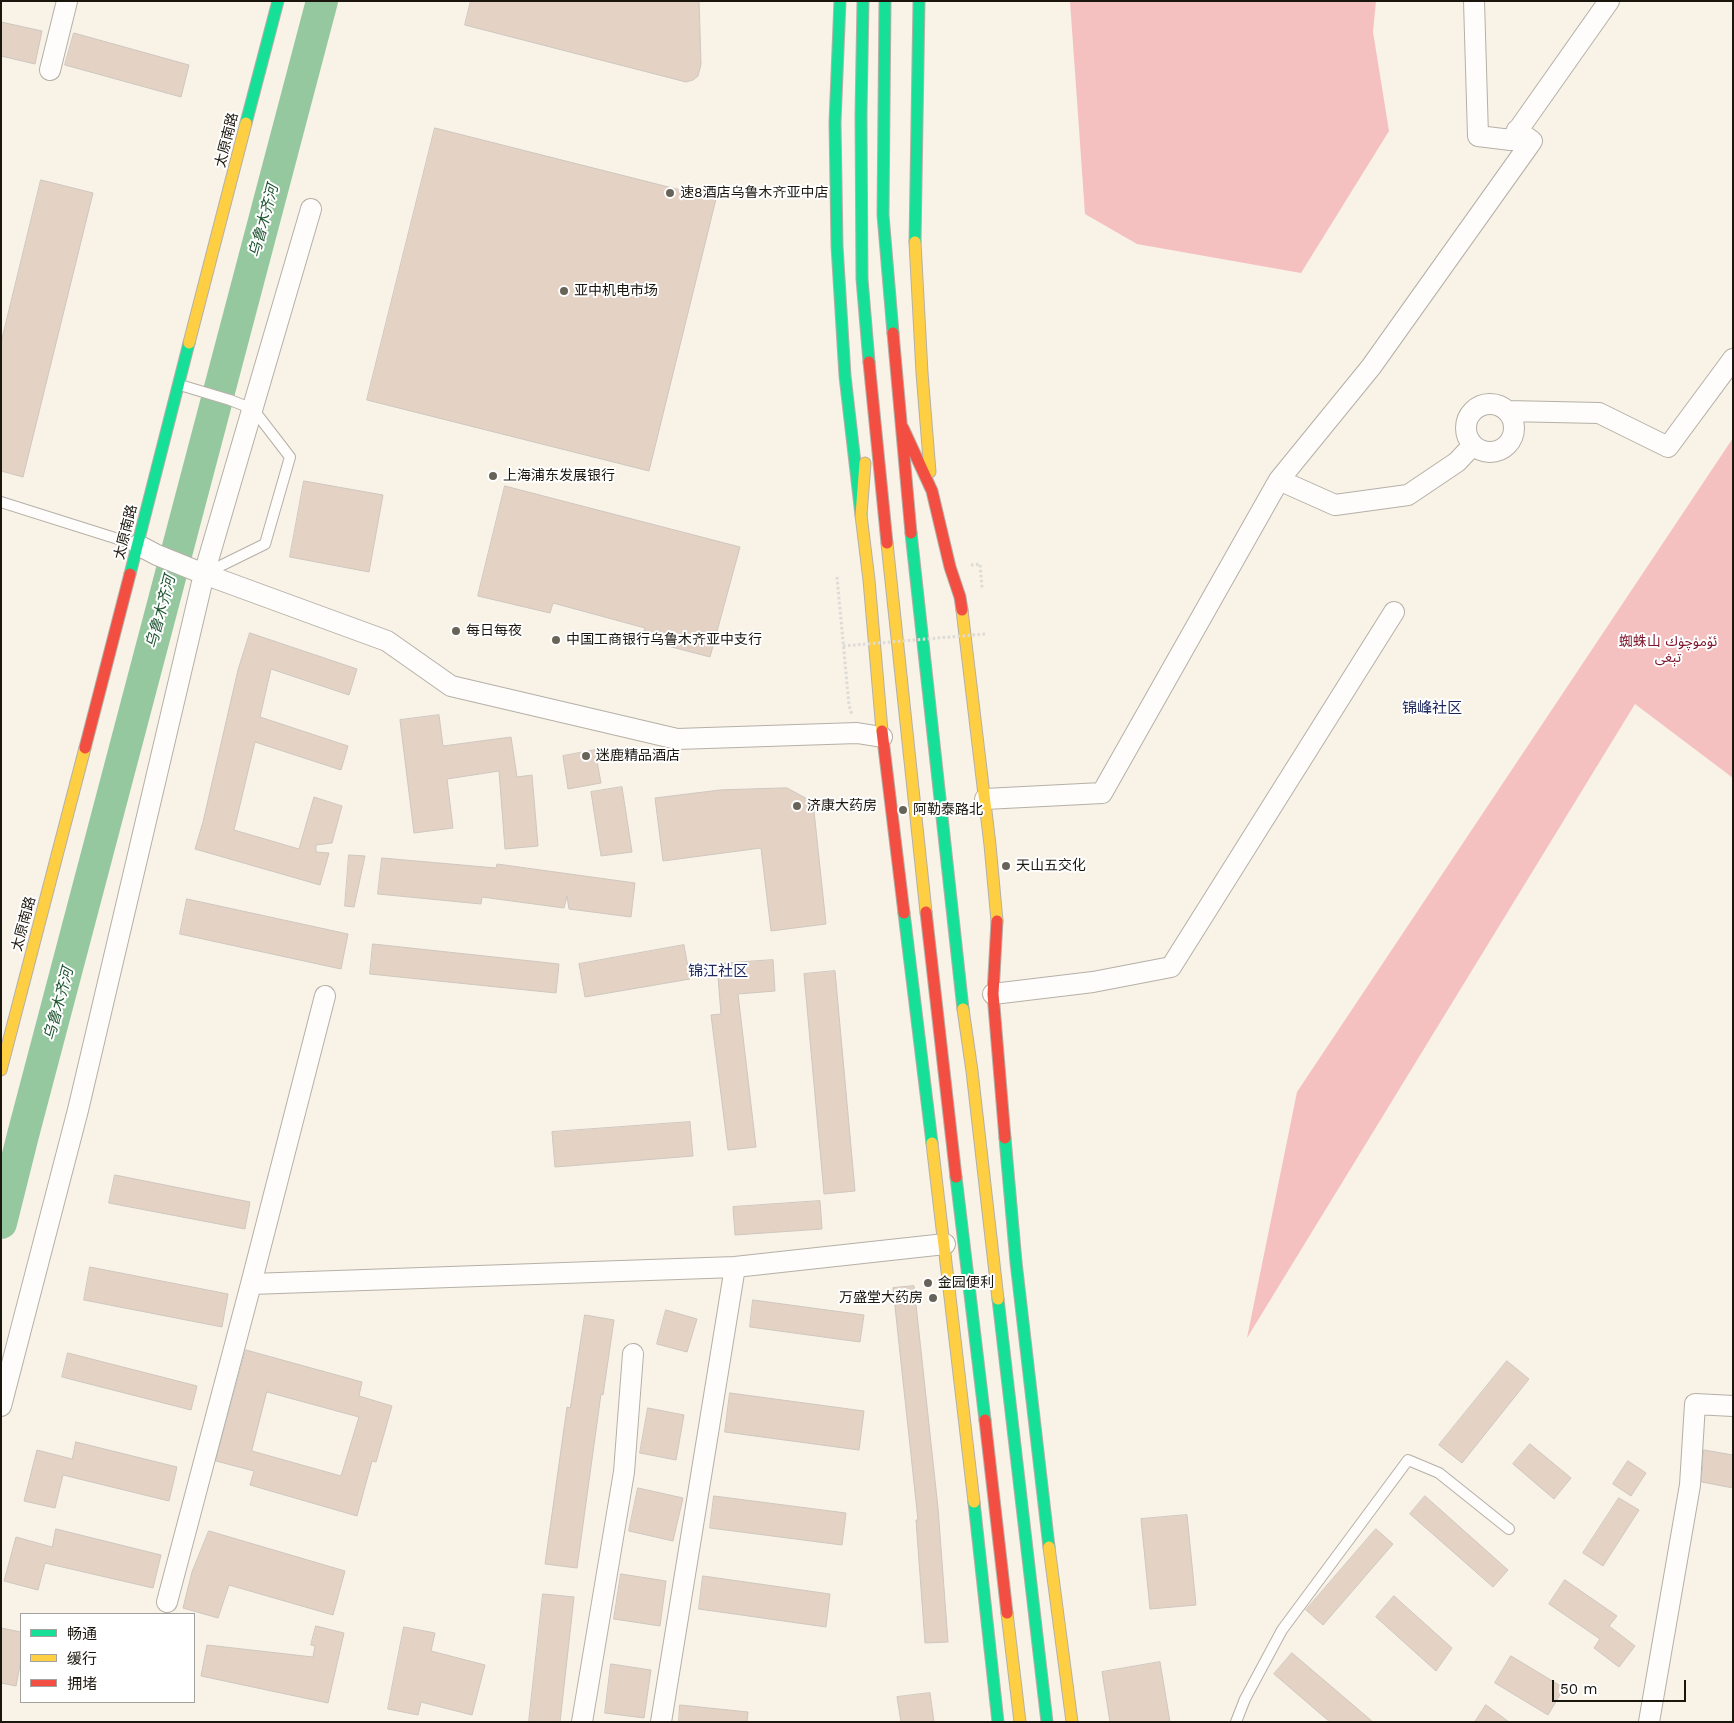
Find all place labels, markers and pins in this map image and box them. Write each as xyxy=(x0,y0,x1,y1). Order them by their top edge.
place label: 速8酒店乌鲁木齐亚中店 xyxy=(680,185,829,201)
marker: 速8酒店乌鲁木齐亚中店 xyxy=(664,187,676,199)
place label: 亚中机电市场 xyxy=(574,283,658,299)
marker: 亚中机电市场 xyxy=(558,285,570,297)
place label: 上海浦东发展银行 xyxy=(503,468,615,484)
marker: 上海浦东发展银行 xyxy=(487,470,499,482)
place label: 每日每夜 xyxy=(466,623,522,639)
marker: 每日每夜 xyxy=(450,625,462,637)
place label: 中国工商银行乌鲁木齐亚中支行 xyxy=(566,632,762,648)
marker: 中国工商银行乌鲁木齐亚中支行 xyxy=(550,634,562,646)
place label: 迷鹿精品酒店 xyxy=(596,748,680,764)
marker: 迷鹿精品酒店 xyxy=(580,750,592,762)
place label: 济康大药房 xyxy=(807,798,877,814)
marker: 济康大药房 xyxy=(791,800,803,812)
place label: 阿勒泰路北 xyxy=(913,802,983,818)
marker: 阿勒泰路北 xyxy=(897,804,909,816)
place label: 天山五交化 xyxy=(1016,858,1086,874)
marker: 天山五交化 xyxy=(1000,860,1012,872)
place label: 金园便利 xyxy=(938,1275,994,1291)
marker: 金园便利 xyxy=(922,1277,934,1289)
place label: 万盛堂大药房 xyxy=(839,1290,923,1306)
marker: 万盛堂大药房 xyxy=(927,1292,939,1304)

